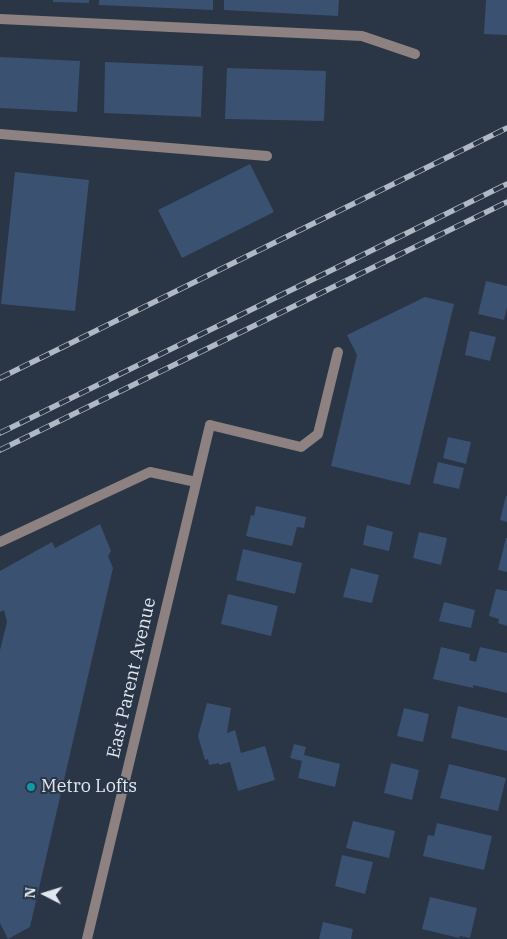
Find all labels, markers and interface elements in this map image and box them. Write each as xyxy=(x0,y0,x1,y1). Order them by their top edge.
street label: East Parent Avenue xyxy=(103,596,161,760)
place label: Metro Lofts xyxy=(41,776,137,798)
marker: Metro Lofts xyxy=(25,781,37,793)
north arrow xyxy=(20,869,70,919)
text: N xyxy=(21,886,40,899)

